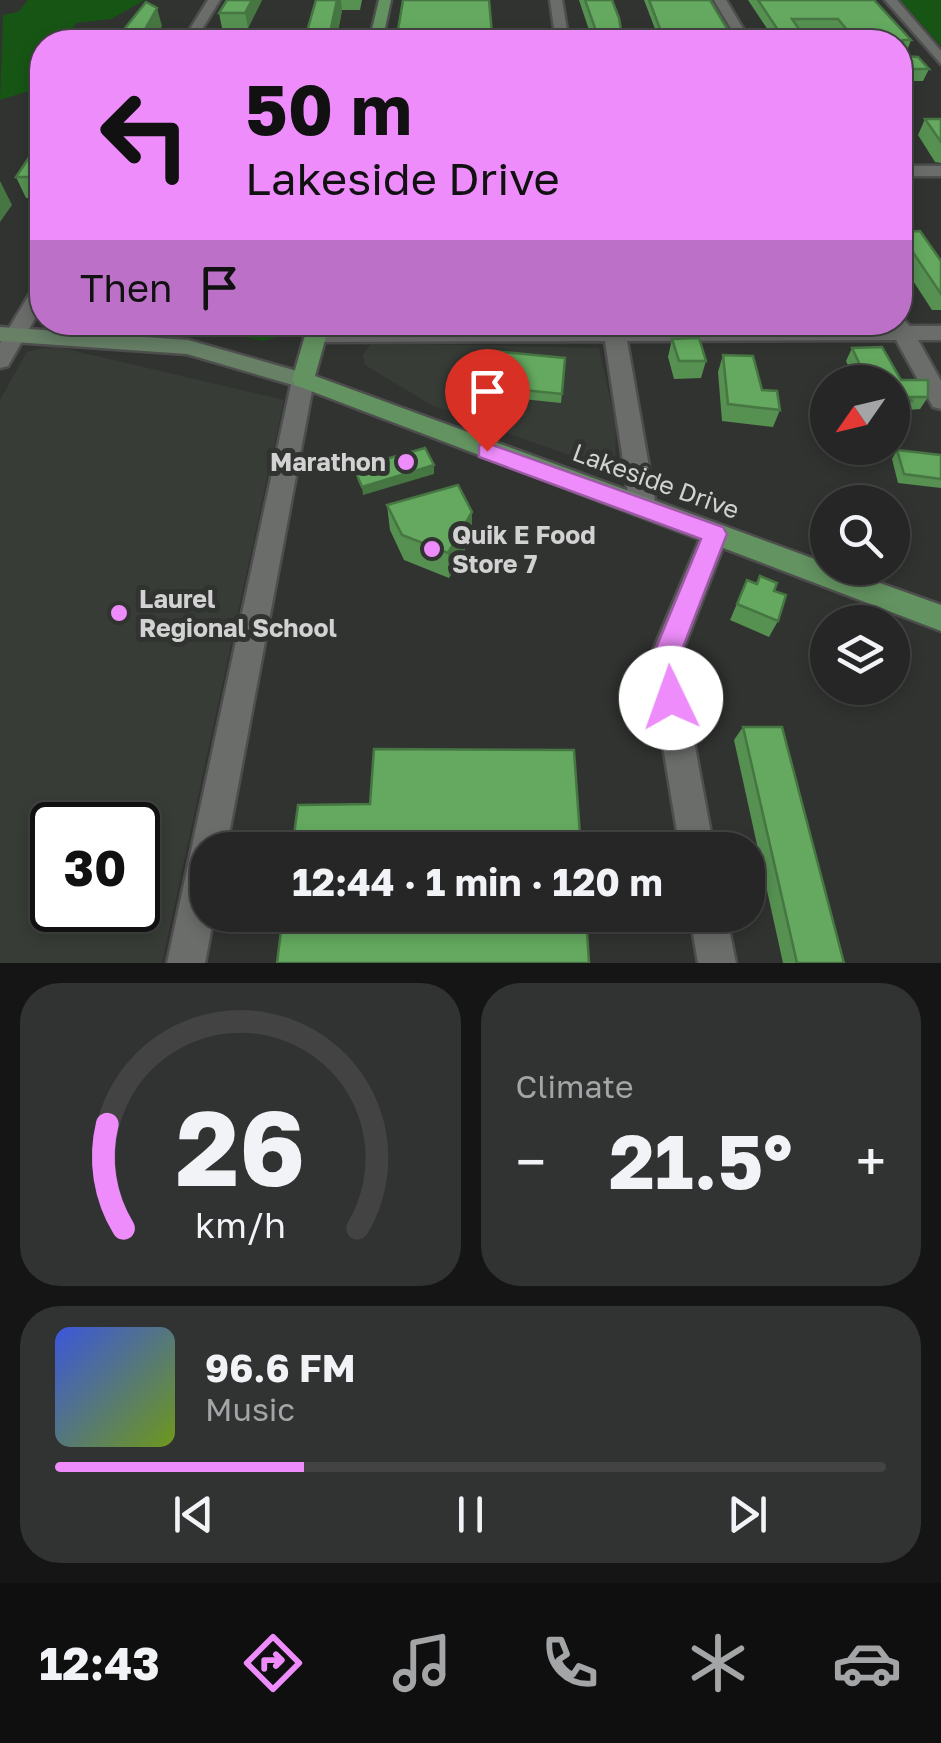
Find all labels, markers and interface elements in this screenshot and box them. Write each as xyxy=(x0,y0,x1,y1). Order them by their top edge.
text: 50 m xyxy=(245,66,412,150)
icon: left xyxy=(80,70,210,200)
text: Lakeside Drive xyxy=(245,151,560,205)
icon: arrive xyxy=(192,260,247,315)
text: Then xyxy=(80,265,172,310)
pin xyxy=(445,349,530,452)
icon: arrive xyxy=(460,364,515,419)
north arrow xyxy=(810,365,910,465)
map controls xyxy=(810,365,910,705)
street label: Lakeside Drive xyxy=(569,436,744,525)
place label: Marathon xyxy=(270,446,386,477)
marker: Marathon xyxy=(395,451,417,473)
button: search xyxy=(810,485,910,585)
place label: Quik E Food Store 7 xyxy=(452,519,596,579)
marker: Quik E Food Store 7 xyxy=(421,538,443,560)
place label: Laurel Regional School xyxy=(139,583,337,643)
marker: Laurel Regional School xyxy=(108,602,130,624)
button: layers xyxy=(810,605,910,705)
position arrow xyxy=(619,646,723,750)
speed limit sign: 30 xyxy=(30,802,160,932)
text: 12:44 · 1 min · 120 m xyxy=(292,859,663,904)
text: Climate xyxy=(516,1067,634,1105)
text: 26 xyxy=(176,1084,305,1209)
text: 21.5° xyxy=(609,1115,792,1206)
text: − xyxy=(516,1128,546,1194)
text: + xyxy=(856,1128,886,1194)
text: km/h xyxy=(195,1203,286,1246)
text: 96.6 FM xyxy=(205,1345,355,1390)
text: Music xyxy=(205,1390,295,1428)
icon: previous xyxy=(166,1487,221,1542)
icon: pause xyxy=(443,1487,498,1542)
icon: next xyxy=(720,1487,775,1542)
icon: directions xyxy=(238,1628,308,1698)
icon: music xyxy=(387,1628,457,1698)
icon: phone xyxy=(535,1628,605,1698)
icon: climate xyxy=(683,1628,753,1698)
icon: car xyxy=(832,1628,902,1698)
text: 12:43 xyxy=(39,1636,160,1690)

